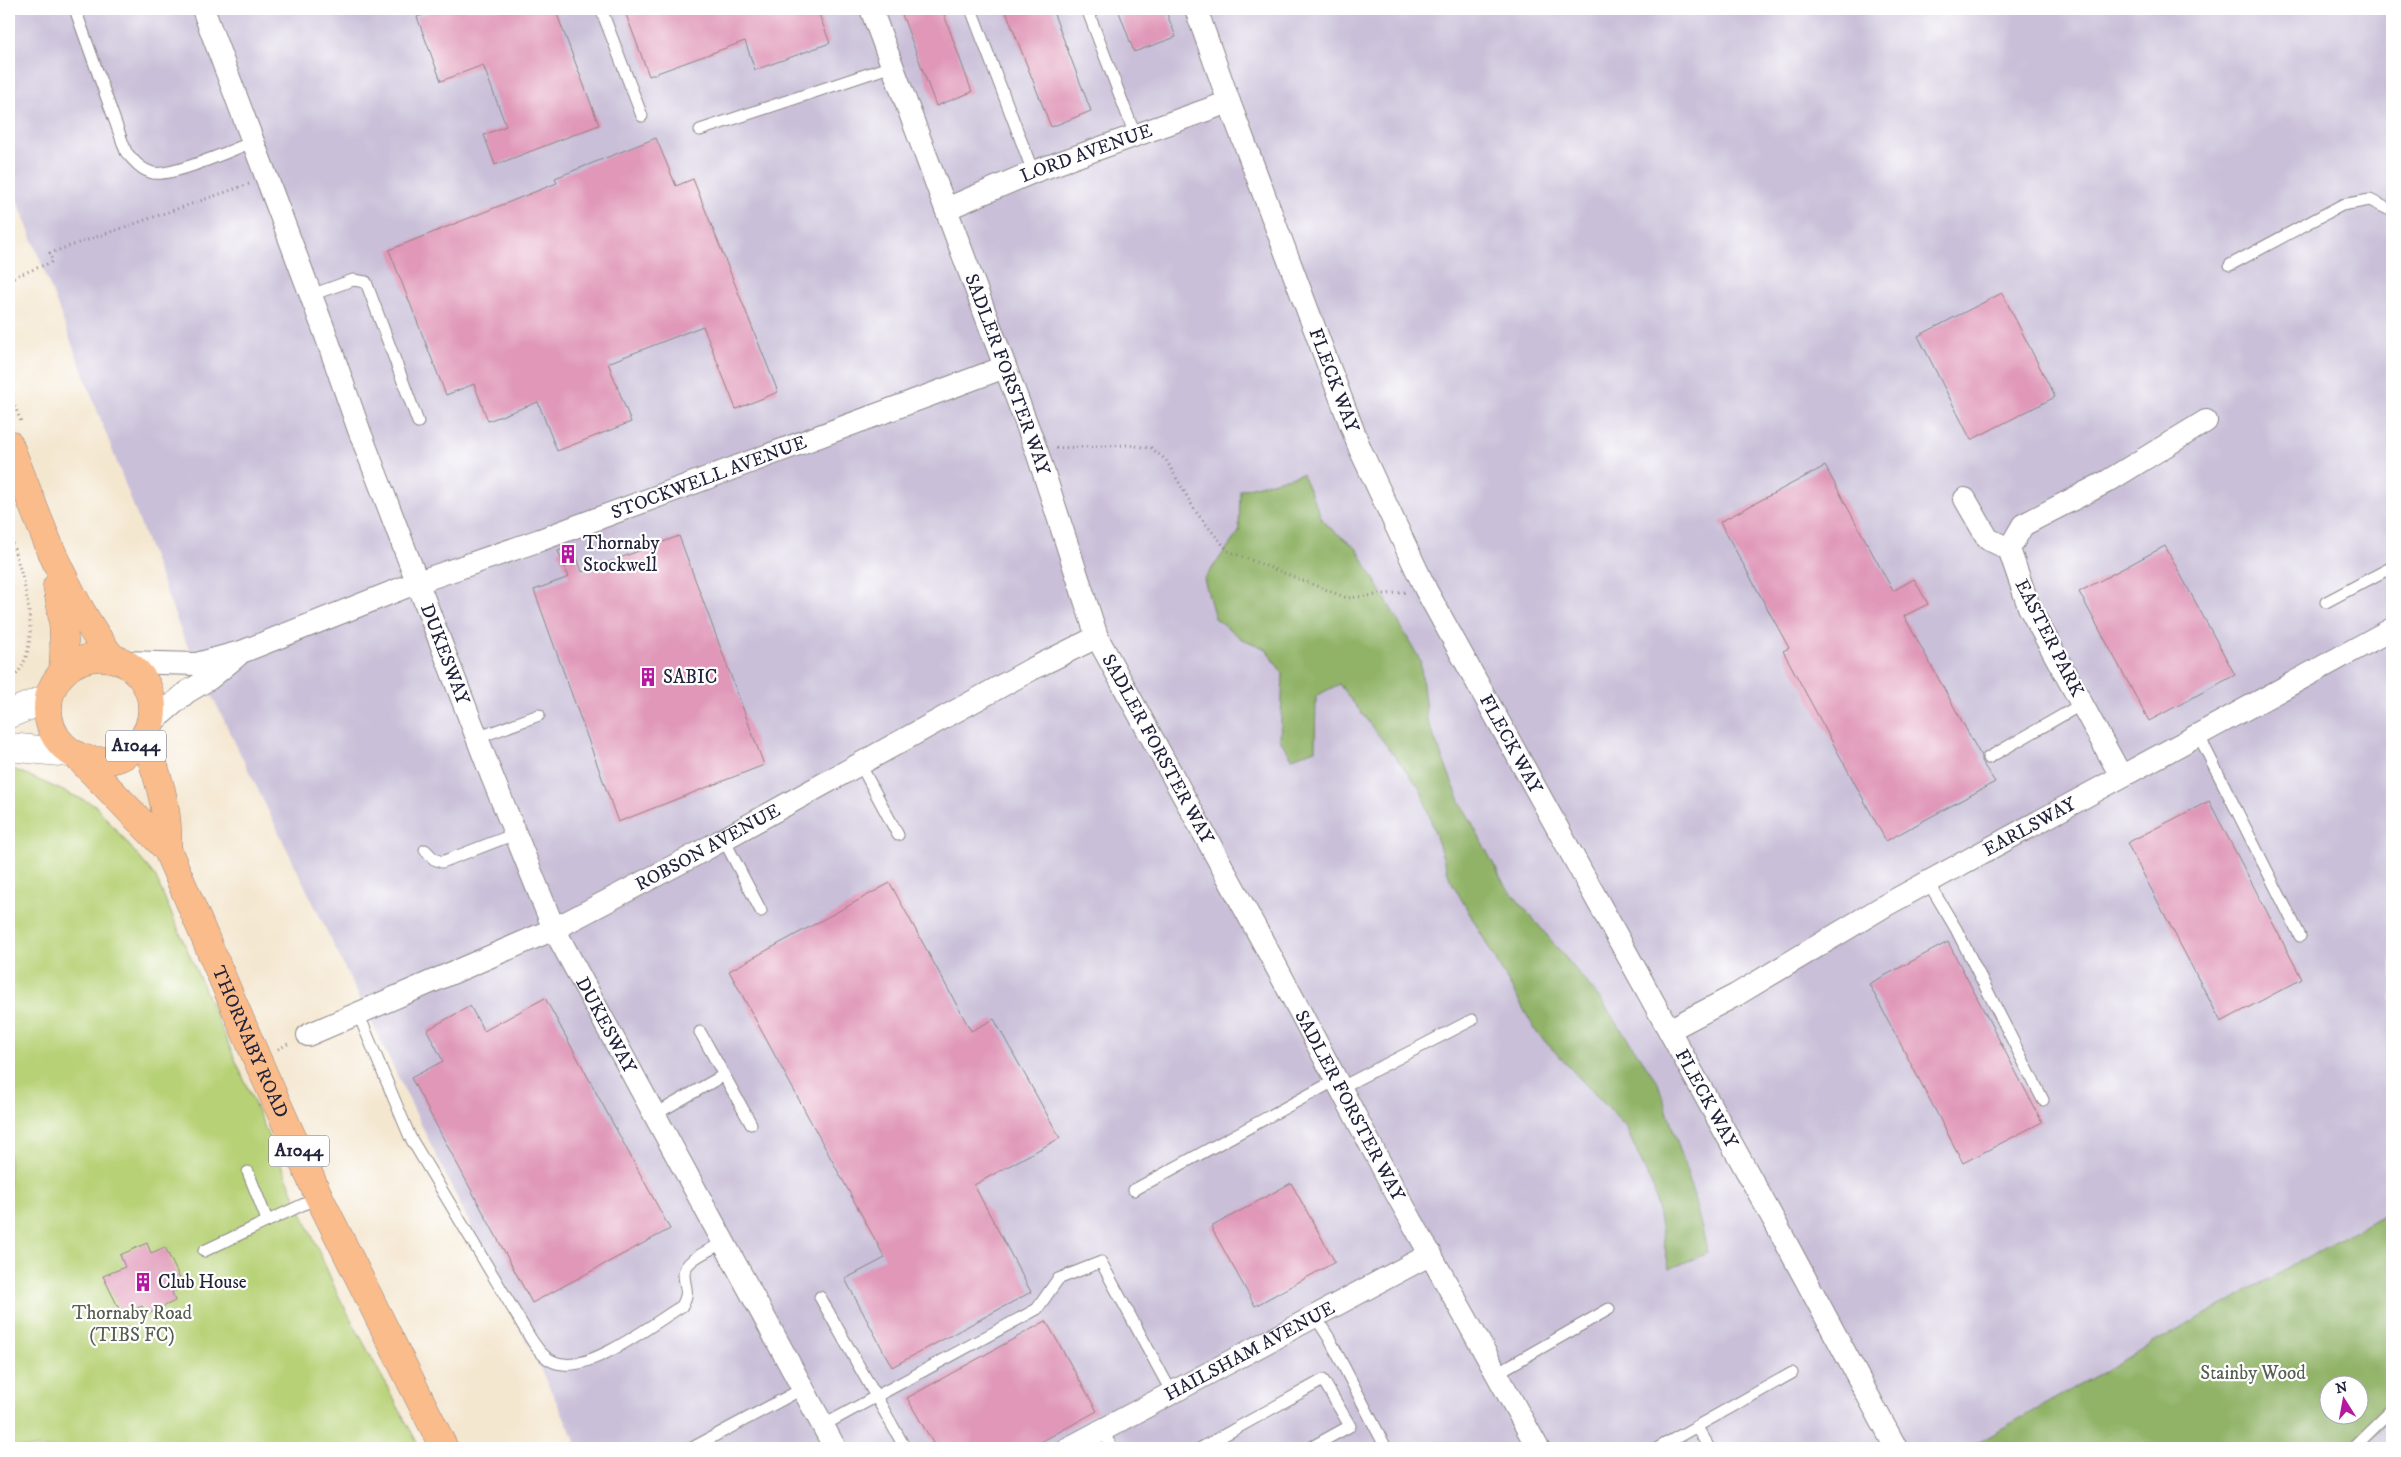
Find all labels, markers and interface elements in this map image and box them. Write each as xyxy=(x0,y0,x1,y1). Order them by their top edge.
street label: LORD AVENUE xyxy=(1017,119,1155,188)
street label: SADLER FORSTER WAY xyxy=(960,271,1055,479)
street label: FLECK WAY xyxy=(1304,325,1364,436)
street label: STOCKWELL AVENUE xyxy=(608,430,810,524)
place label: Thornaby Stockwell xyxy=(583,532,660,577)
building icon: Thornaby Stockwell xyxy=(557,543,579,565)
street label: EASTER PARK xyxy=(2010,575,2089,701)
street label: DUKESWAY xyxy=(415,600,475,709)
street label: SADLER FORSTER WAY xyxy=(1097,650,1219,849)
building icon: SABIC xyxy=(637,666,659,688)
place label: SABIC xyxy=(663,666,717,689)
street label: FLECK WAY xyxy=(1474,690,1548,798)
road number: A1044 xyxy=(106,730,166,761)
street label: EARLSWAY xyxy=(1979,792,2081,861)
street label: ROBSON AVENUE xyxy=(631,799,784,896)
street label: THORNABY ROAD xyxy=(207,962,293,1121)
street label: DUKESWAY xyxy=(571,973,642,1078)
street label: SADLER FORSTER WAY xyxy=(1290,1006,1410,1206)
street label: FLECK WAY xyxy=(1670,1045,1744,1153)
road number: A1044 xyxy=(269,1136,329,1166)
building icon: Club House xyxy=(132,1271,154,1293)
place label: Club House xyxy=(158,1271,247,1294)
street label: HAILSHAM AVENUE xyxy=(1161,1296,1339,1406)
park label: Thornaby Road (TIBS FC) xyxy=(72,1302,192,1347)
park label: Stainby Wood xyxy=(2200,1362,2306,1385)
north arrow xyxy=(2318,1374,2368,1424)
text: N xyxy=(2334,1378,2350,1398)

